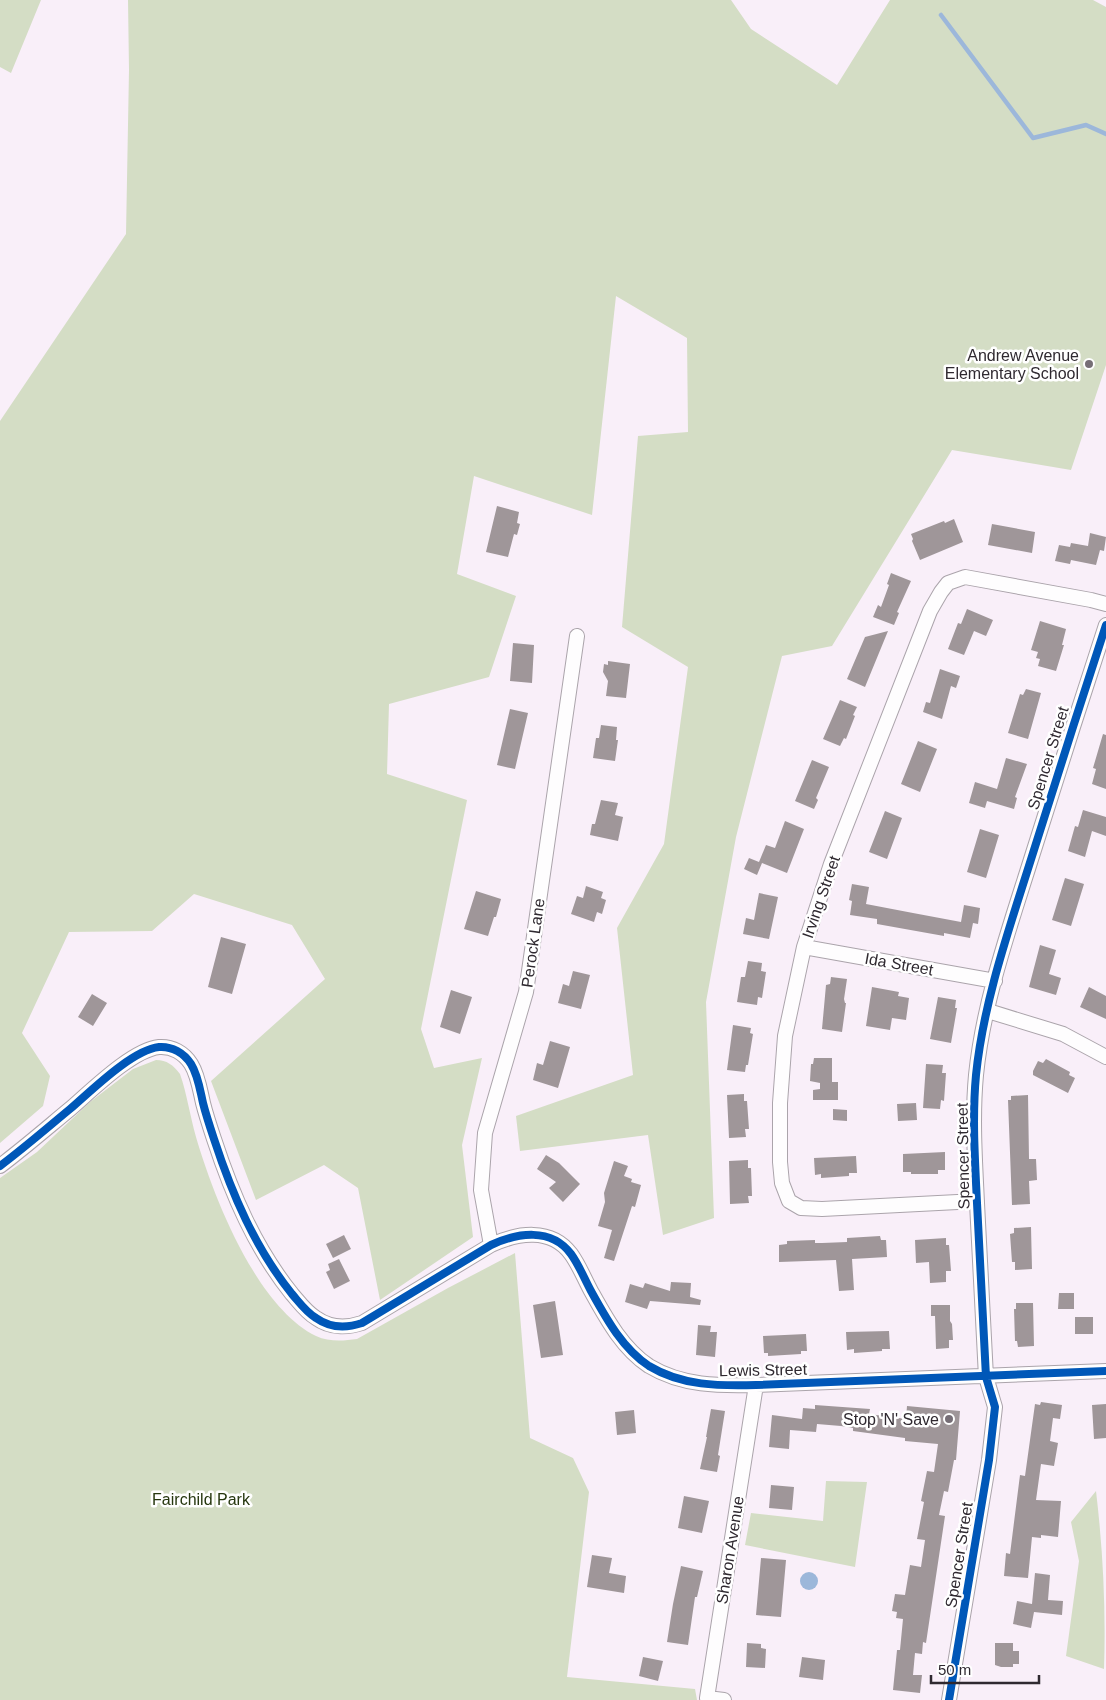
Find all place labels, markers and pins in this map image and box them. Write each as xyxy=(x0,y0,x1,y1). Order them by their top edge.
place label: Andrew Avenue Elementary School xyxy=(945,347,1079,382)
marker: Andrew Avenue Elementary School xyxy=(1083,358,1095,370)
place label: Stop 'N' Save xyxy=(843,1411,939,1428)
marker: Stop 'N' Save xyxy=(943,1413,955,1425)

